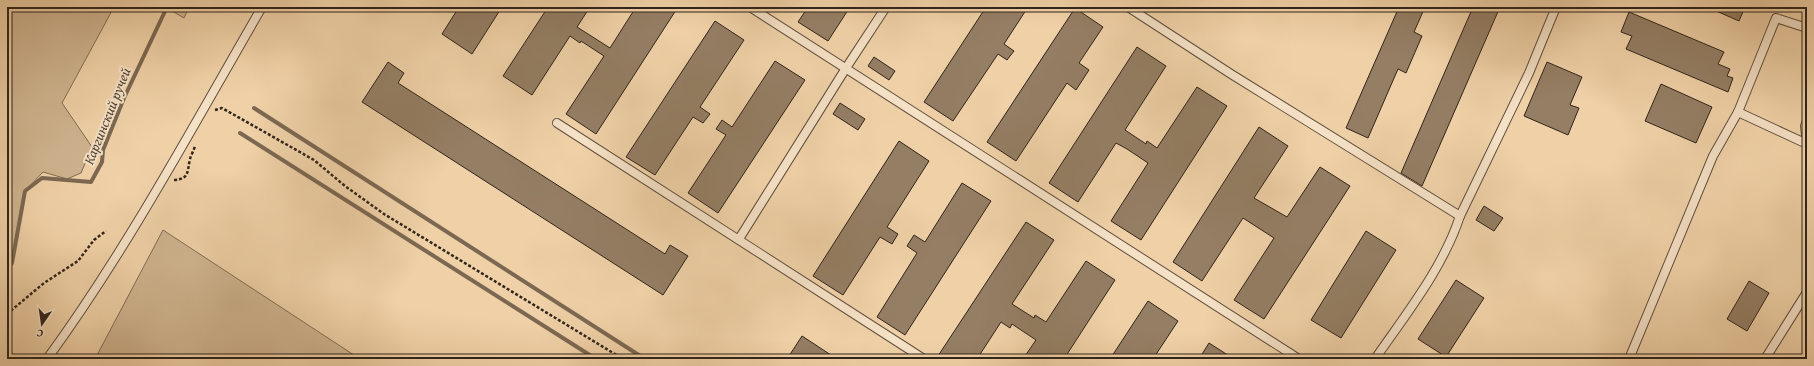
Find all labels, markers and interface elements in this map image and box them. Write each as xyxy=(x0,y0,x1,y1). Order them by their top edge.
water label: Каргинский ручей xyxy=(78,65,136,167)
north arrow xyxy=(22,304,62,344)
text: С xyxy=(35,325,45,342)

